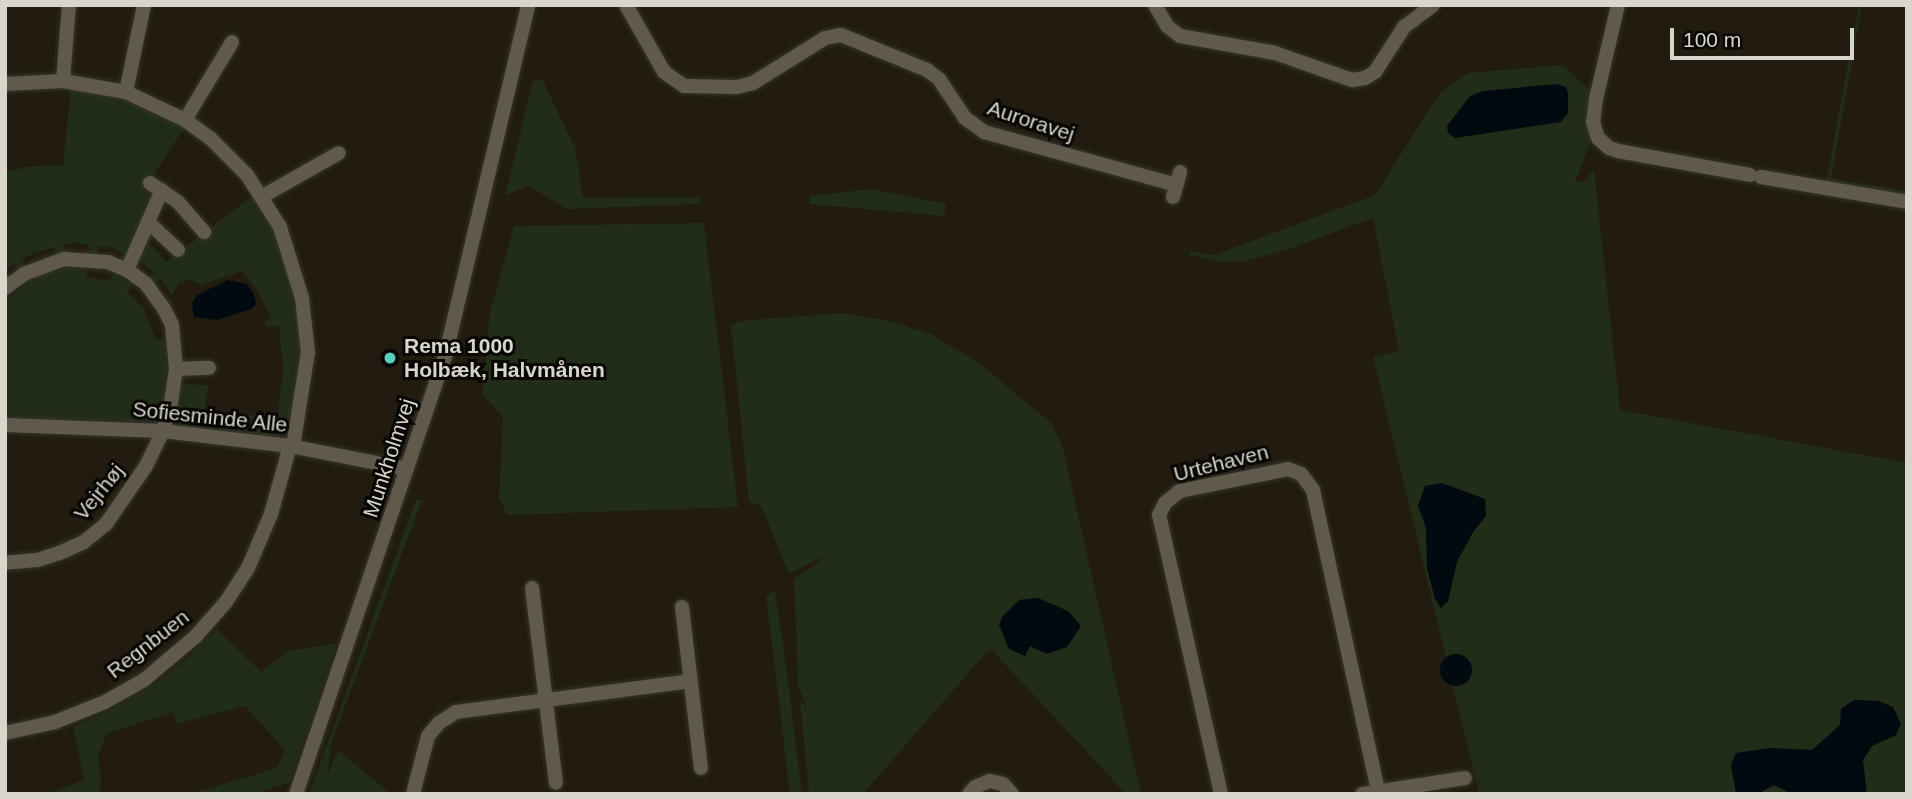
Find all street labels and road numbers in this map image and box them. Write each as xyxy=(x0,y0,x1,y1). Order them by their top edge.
street label: Auroravej xyxy=(984,95,1078,147)
street label: Munkholmvej xyxy=(358,395,420,521)
street label: Sofiesminde Alle xyxy=(131,396,289,438)
street label: Urtehaven xyxy=(1171,439,1271,487)
street label: Vejrhøj xyxy=(69,459,129,525)
street label: Regnbuen xyxy=(102,604,194,684)

